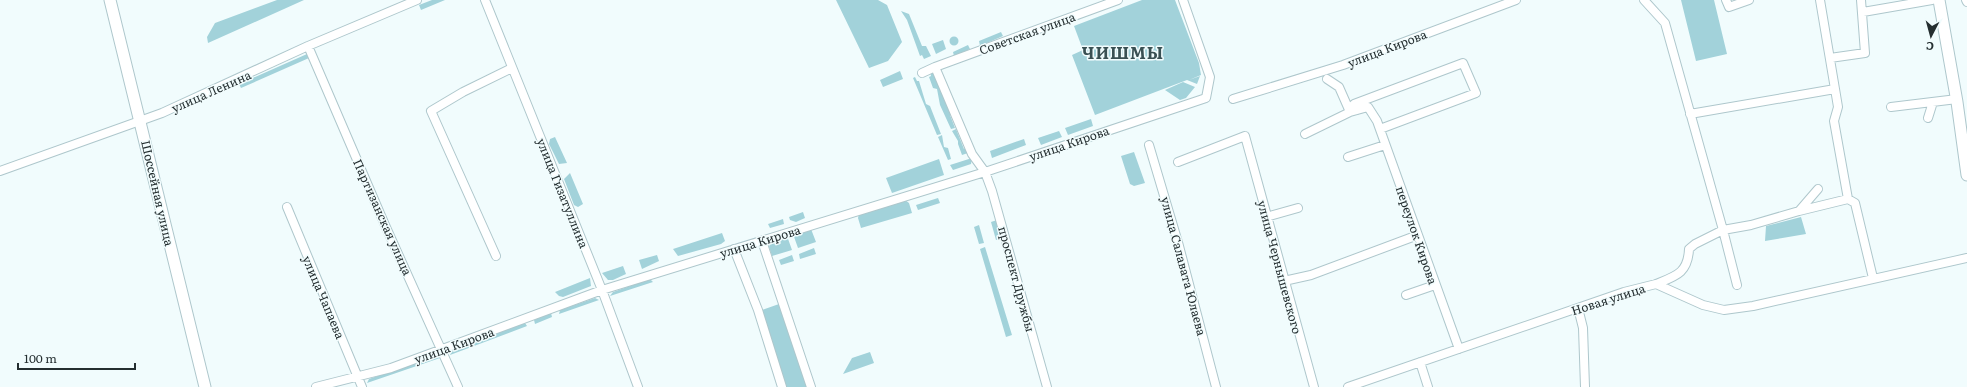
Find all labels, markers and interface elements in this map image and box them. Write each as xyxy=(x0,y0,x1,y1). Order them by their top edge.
street label: Советская улица xyxy=(976,7,1078,59)
north arrow xyxy=(1911,16,1951,56)
street label: улица Кирова xyxy=(1345,24,1430,71)
text: С xyxy=(1925,39,1935,55)
district label: ЧИШМЫ xyxy=(1082,40,1164,64)
street label: улица Ленина xyxy=(168,65,254,117)
street label: улица Кирова xyxy=(1026,121,1112,165)
street label: улица Гизатуллина xyxy=(533,135,594,251)
street label: Шоссейная улица xyxy=(137,138,179,248)
street label: Партизанская улица xyxy=(349,156,417,279)
street label: переулок Кирова xyxy=(1392,183,1442,287)
street label: улица Салавата Юлаева xyxy=(1157,195,1211,338)
street label: улица Чернышевского xyxy=(1254,198,1306,336)
street label: улица Кирова xyxy=(717,220,803,262)
street label: проспект Дружбы xyxy=(994,224,1040,334)
street label: улица Чапаева xyxy=(298,253,350,342)
street label: Новая улица xyxy=(1569,278,1648,319)
street label: улица Кирова xyxy=(412,322,497,368)
scale bar xyxy=(18,345,135,371)
text: 100 m xyxy=(24,349,57,367)

